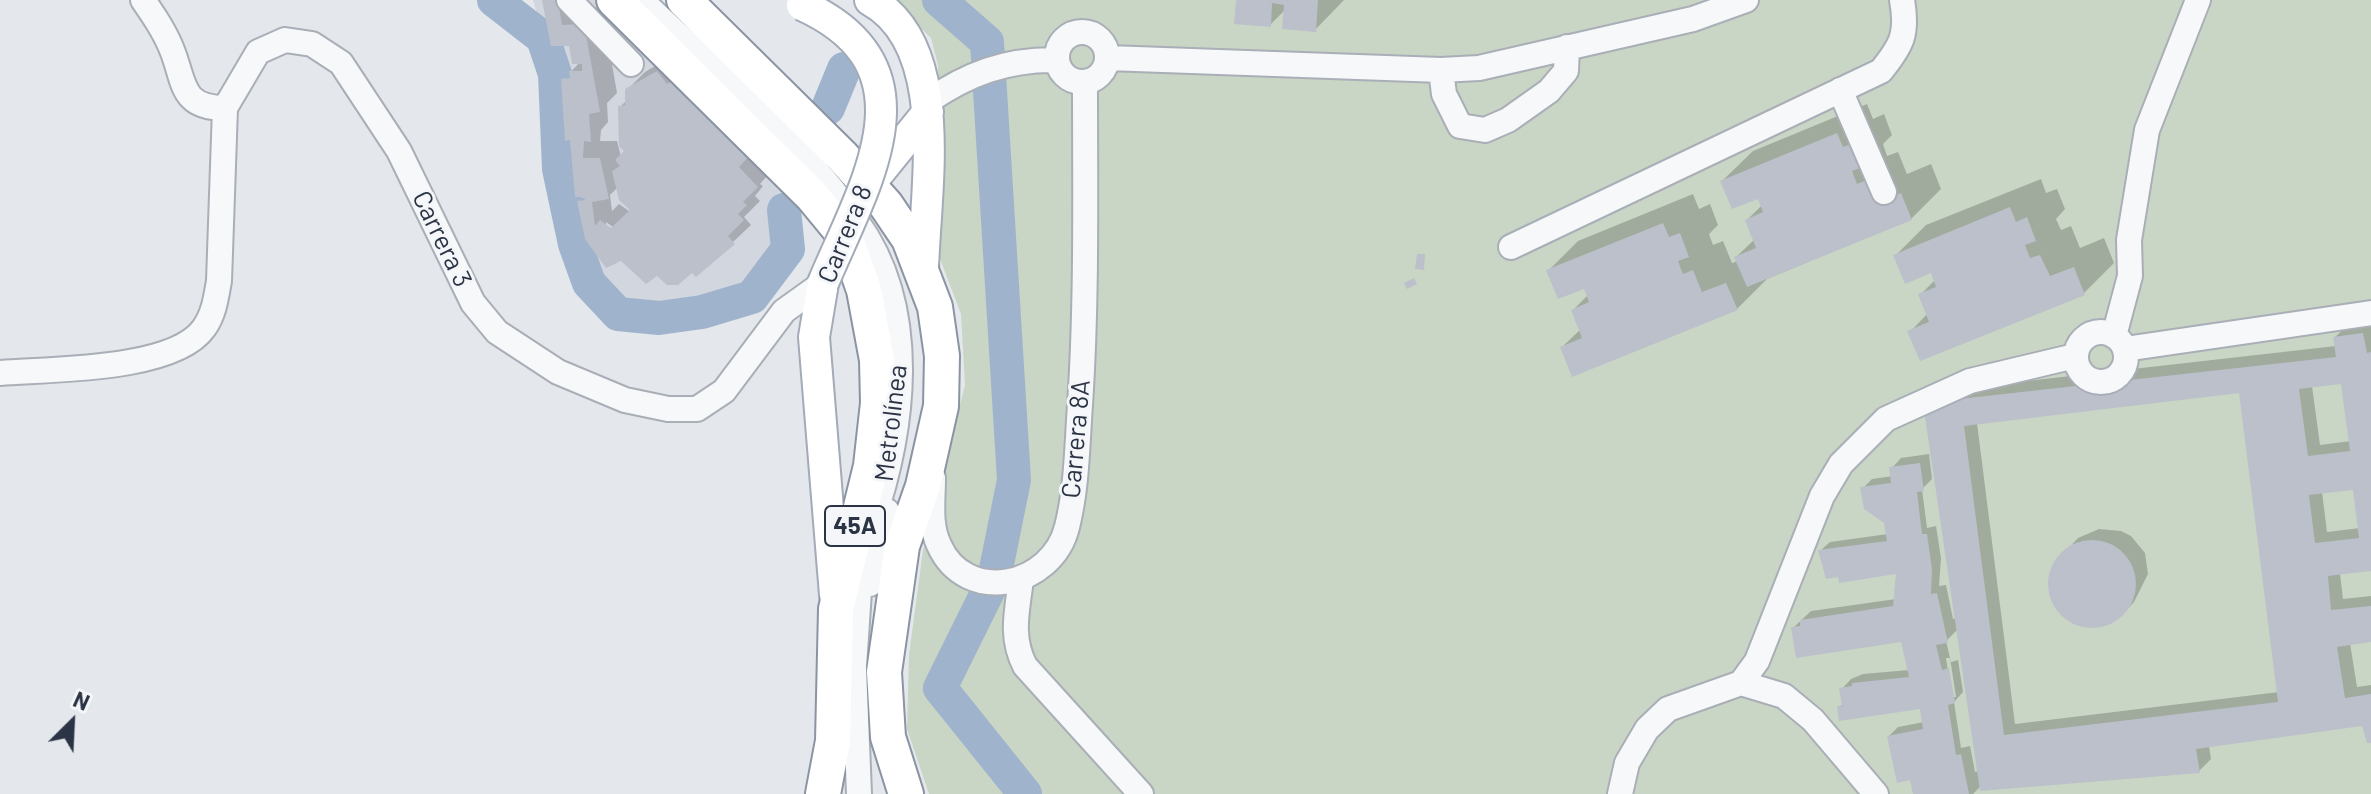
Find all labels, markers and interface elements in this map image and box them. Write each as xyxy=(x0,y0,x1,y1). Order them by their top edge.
street label: Carrera 8 xyxy=(811,180,879,288)
street label: Carrera 3 xyxy=(405,186,479,292)
street label: Metrolínea xyxy=(868,363,914,483)
street label: Carrera 8A xyxy=(1055,378,1097,500)
road number: 45A xyxy=(825,506,885,546)
north arrow xyxy=(32,682,112,762)
text: N xyxy=(70,685,94,715)

